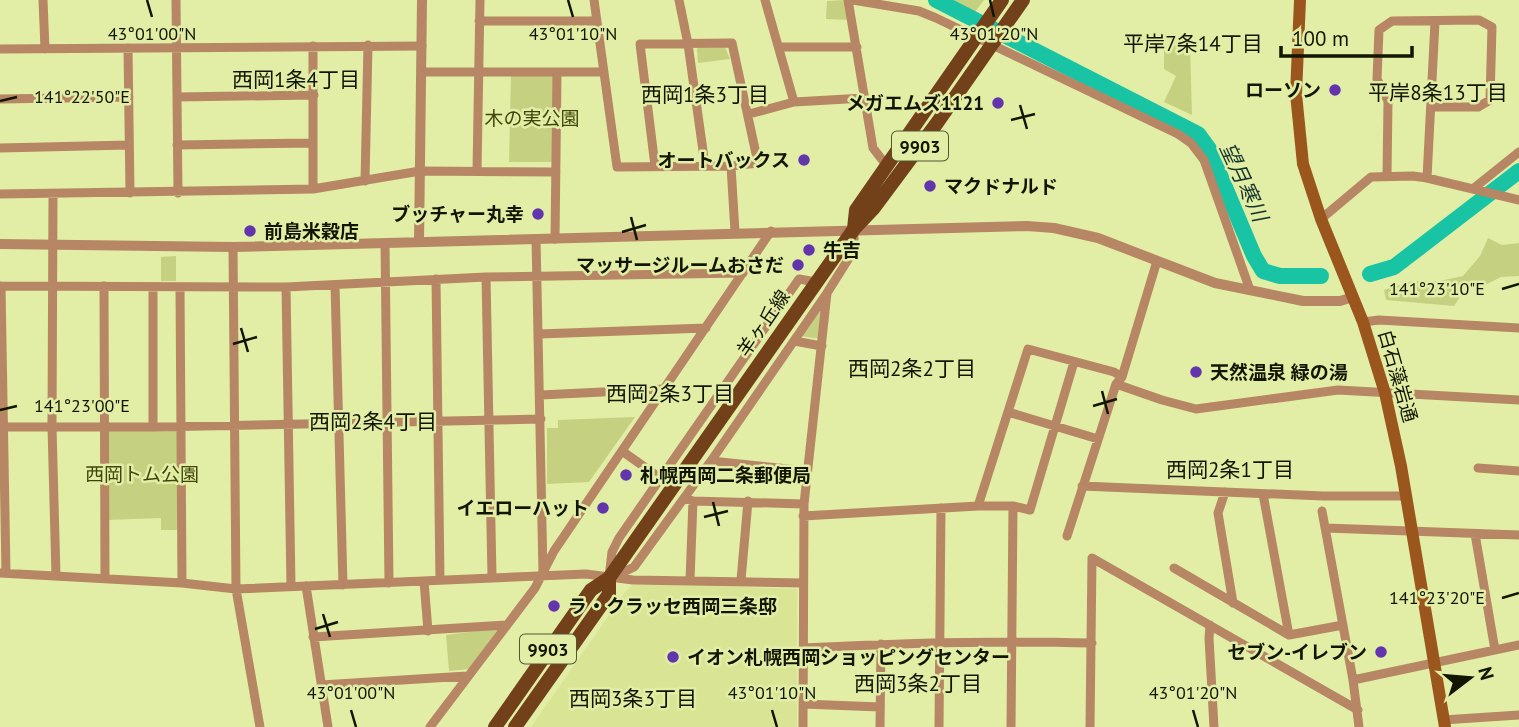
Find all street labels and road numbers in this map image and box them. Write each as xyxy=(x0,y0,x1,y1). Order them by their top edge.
road number: 9903 xyxy=(892,132,948,160)
street label: 羊ヶ丘線 xyxy=(731,285,795,361)
street label: 白石藻岩通 xyxy=(1373,327,1423,425)
road number: 9903 xyxy=(520,634,576,664)

